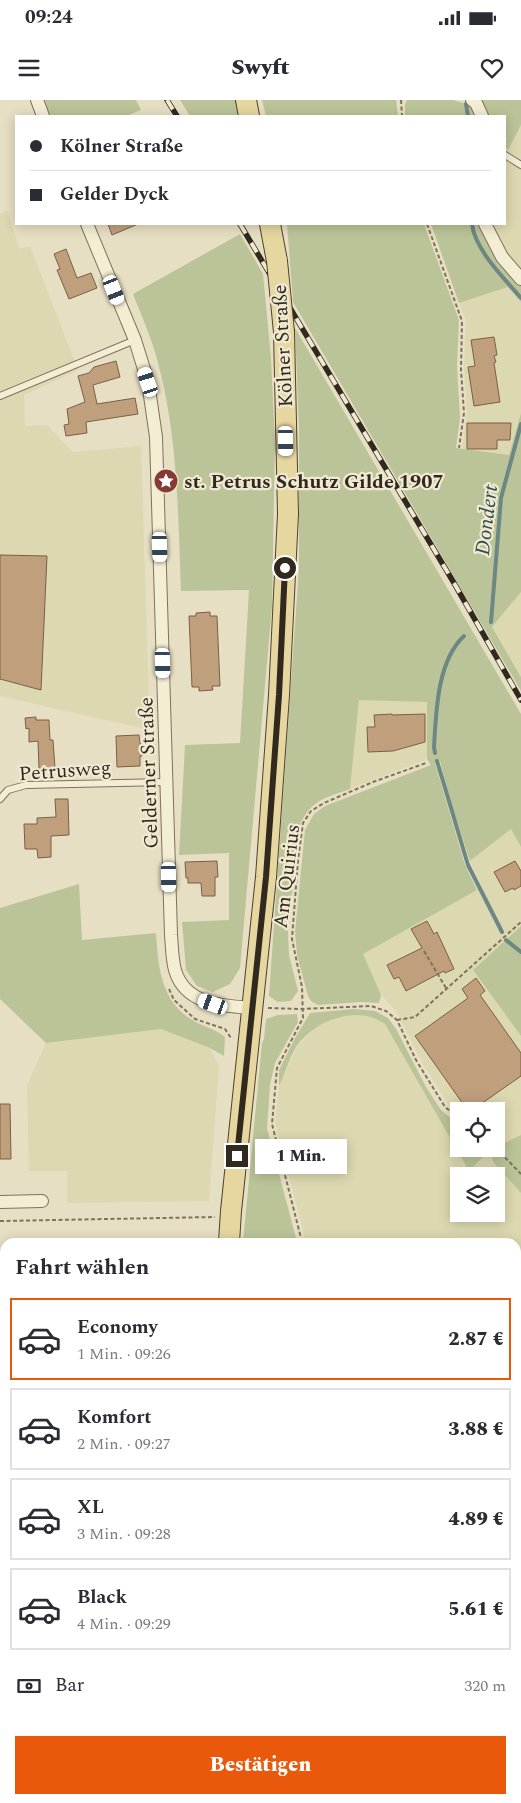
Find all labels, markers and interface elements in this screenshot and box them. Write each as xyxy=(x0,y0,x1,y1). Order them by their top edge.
text: 09:24 xyxy=(25,3,73,32)
text: Swyft xyxy=(231,51,290,84)
icon: menu xyxy=(15,54,43,82)
icon: heart xyxy=(478,54,506,82)
text: Kölner Straße xyxy=(60,132,183,161)
text: Gelder Dyck xyxy=(60,180,169,209)
car xyxy=(101,273,126,307)
street label: Kölner Straße xyxy=(265,284,301,408)
car xyxy=(136,365,159,399)
car xyxy=(278,426,293,456)
place label: st. Petrus Schutz Gilde 1907 xyxy=(184,467,444,497)
place icon: st. Petrus Schutz Gilde 1907 xyxy=(153,468,179,494)
water label: Dondert xyxy=(467,483,507,557)
car xyxy=(151,532,168,562)
route start xyxy=(274,557,296,579)
car xyxy=(154,648,171,678)
street label: Gelderner Straße xyxy=(131,697,167,849)
street label: Petrusweg xyxy=(18,753,112,789)
street label: Am Quirius xyxy=(266,822,308,930)
car xyxy=(161,862,176,892)
car xyxy=(196,992,229,1016)
map controls xyxy=(450,1102,505,1222)
button: locate xyxy=(450,1102,505,1157)
callout: 1 Min. xyxy=(254,1138,347,1174)
text: 1 Min. xyxy=(276,1144,326,1168)
route end xyxy=(226,1145,248,1167)
button: layers xyxy=(450,1167,505,1222)
text: Fahrt wählen xyxy=(15,1251,149,1284)
text: Economy xyxy=(77,1313,158,1342)
icon: car xyxy=(17,1317,62,1362)
text: 2.87 € xyxy=(448,1325,504,1354)
text: 1 Min. · 09:26 xyxy=(77,1342,171,1366)
text: Komfort xyxy=(77,1403,152,1432)
icon: car xyxy=(17,1407,62,1452)
text: 3.88 € xyxy=(448,1415,504,1444)
text: 2 Min. · 09:27 xyxy=(77,1432,171,1456)
text: XL xyxy=(77,1493,104,1522)
icon: car xyxy=(17,1497,62,1542)
text: 4.89 € xyxy=(448,1505,504,1534)
text: 3 Min. · 09:28 xyxy=(77,1522,171,1546)
text: Black xyxy=(77,1583,127,1612)
icon: car xyxy=(17,1587,62,1632)
text: 5.61 € xyxy=(448,1595,504,1624)
text: 4 Min. · 09:29 xyxy=(77,1612,171,1636)
text: Bar xyxy=(55,1671,84,1700)
icon: cash xyxy=(15,1672,43,1700)
text: 320 m xyxy=(464,1674,506,1698)
button: Bestätigen xyxy=(15,1736,506,1794)

